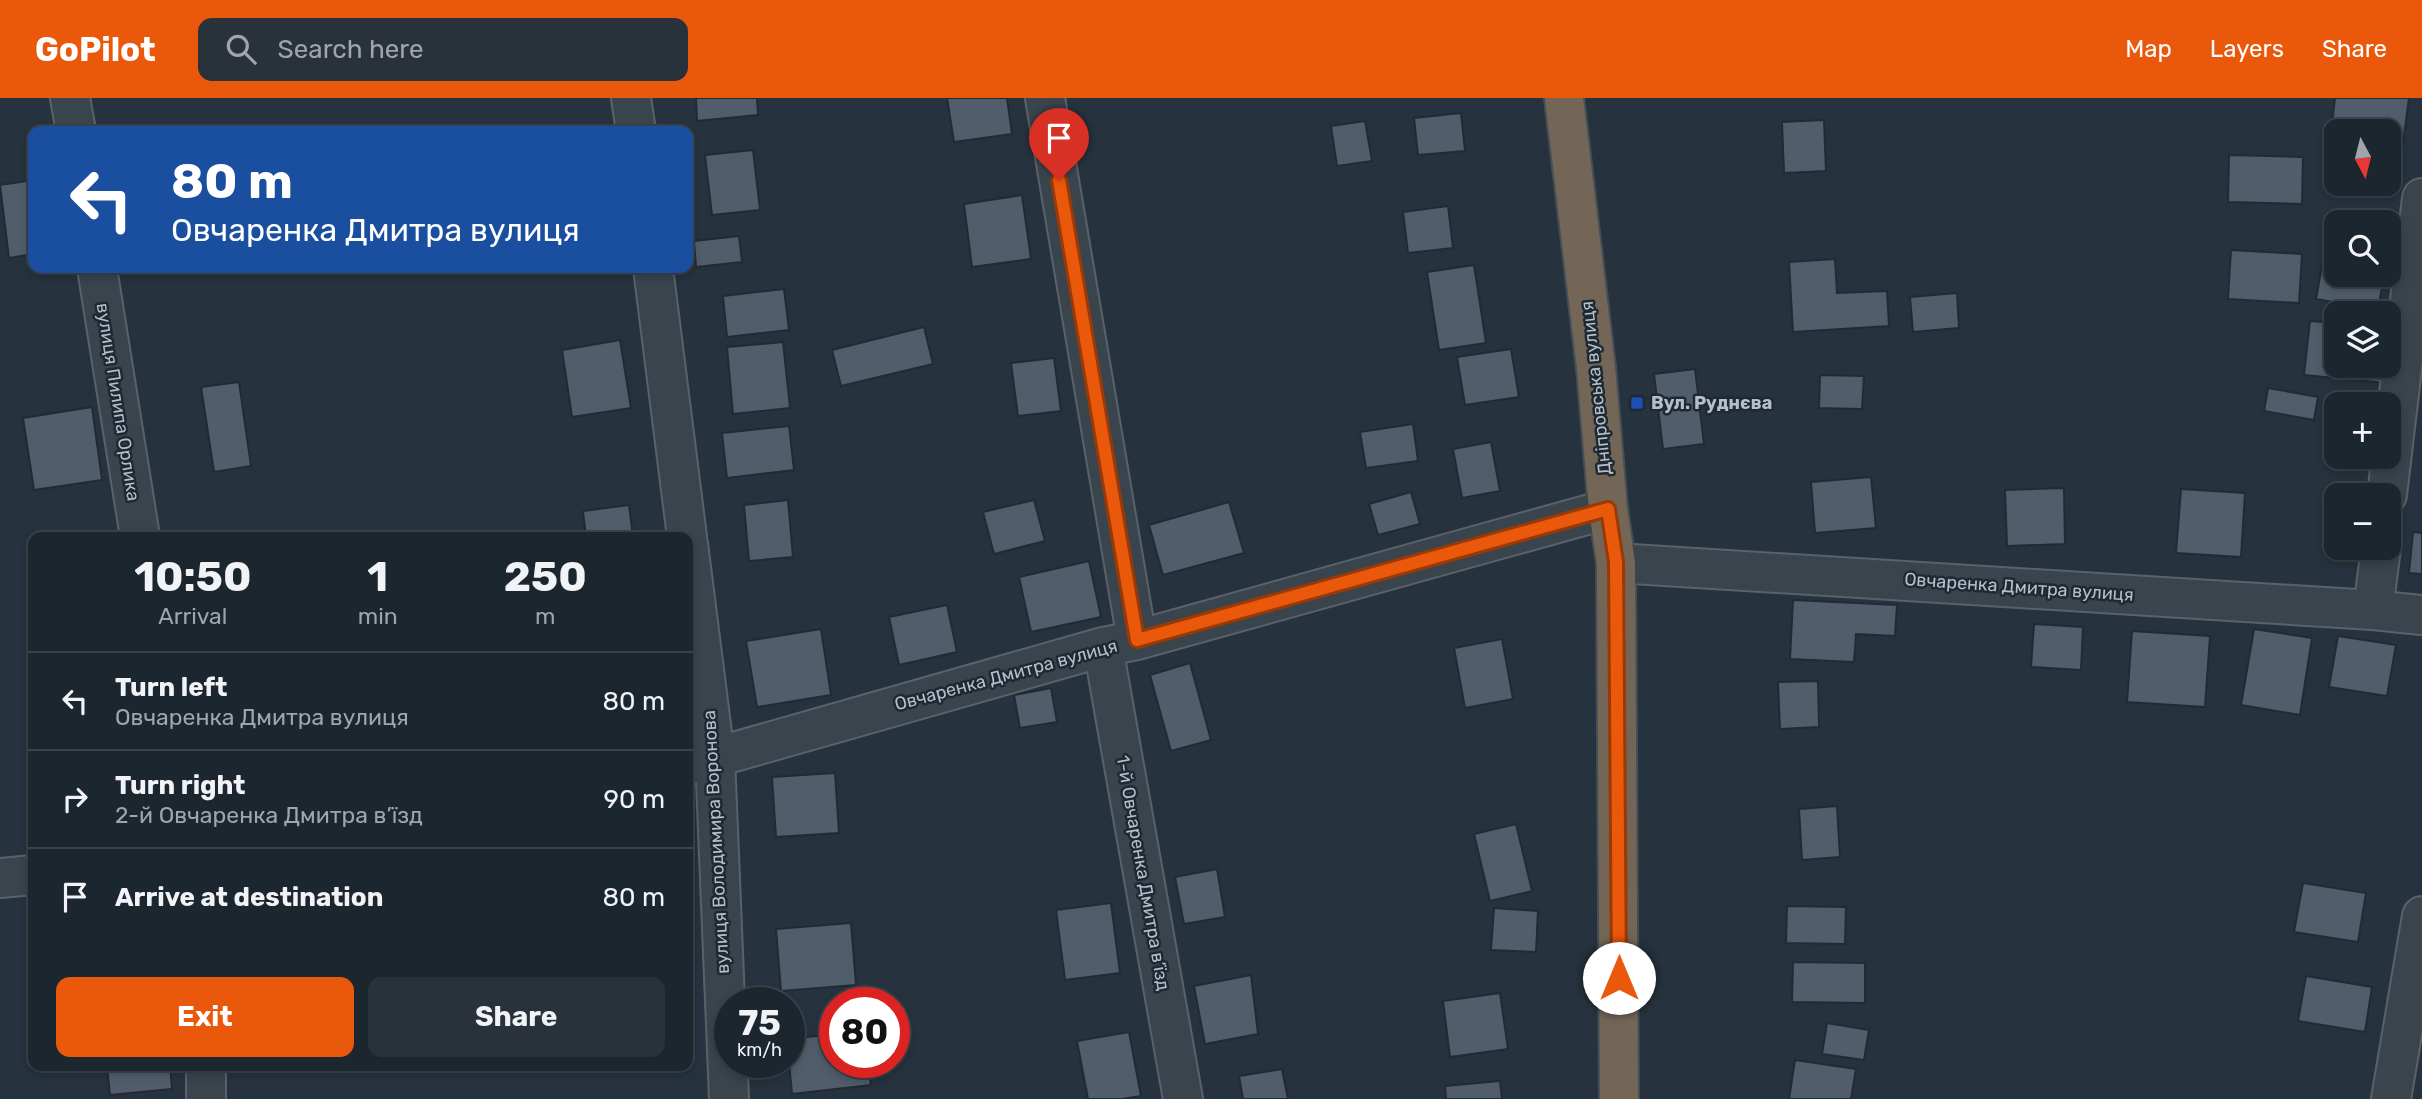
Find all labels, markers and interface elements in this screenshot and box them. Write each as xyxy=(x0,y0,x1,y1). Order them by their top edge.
search box xyxy=(198,18,688,81)
text: GoPilot xyxy=(35,30,156,69)
icon: search xyxy=(222,30,260,68)
text: Search here xyxy=(278,34,423,65)
text: Map xyxy=(2125,35,2172,63)
text: Layers xyxy=(2210,35,2284,63)
text: Share xyxy=(2322,35,2387,63)
pin xyxy=(1029,108,1089,180)
icon: arrive xyxy=(1040,119,1078,157)
north arrow xyxy=(2324,119,2401,196)
map controls xyxy=(2324,119,2401,560)
text: 80 m xyxy=(171,152,293,210)
icon: left xyxy=(56,154,147,245)
button: search xyxy=(2324,210,2401,287)
text: Овчаренка Дмитра вулиця xyxy=(171,211,580,249)
street label: Дніпровська вулиця xyxy=(1576,300,1616,476)
street label: вулиця Пилипа Орлика xyxy=(91,301,145,503)
button: layers xyxy=(2324,301,2401,378)
place label: Вул. Руднєва xyxy=(1651,392,1772,414)
button: + xyxy=(2324,392,2401,469)
marker: Вул. Руднєва xyxy=(1629,395,1645,411)
button: − xyxy=(2324,483,2401,560)
text: 10:50 xyxy=(134,552,252,602)
text: 1 xyxy=(367,552,388,602)
text: 250 xyxy=(504,552,587,602)
street label: Овчаренка Дмитра вулиця xyxy=(1904,568,2134,606)
text: Arrival xyxy=(158,602,227,630)
text: min xyxy=(358,602,398,630)
text: m xyxy=(535,602,556,630)
street label: Овчаренка Дмитра вулиця xyxy=(892,635,1120,715)
text: Turn left xyxy=(115,672,227,703)
icon: left xyxy=(56,682,94,720)
text: 80 m xyxy=(602,686,665,717)
text: Овчаренка Дмитра вулиця xyxy=(115,703,409,731)
street label: вулиця Володимира Воронова xyxy=(698,710,734,974)
street label: 1-й Овчаренка Дмитра в’їзд xyxy=(1111,754,1175,993)
text: Turn right xyxy=(115,770,245,801)
icon: right xyxy=(56,780,94,818)
text: 90 m xyxy=(604,784,665,815)
text: 2-й Овчаренка Дмитра в’їзд xyxy=(115,801,423,829)
icon: arrive xyxy=(56,878,94,916)
text: Arrive at destination xyxy=(115,882,383,913)
text: 80 m xyxy=(602,882,665,913)
position arrow xyxy=(1582,941,1656,1015)
button: Exit xyxy=(56,977,354,1057)
button: Share xyxy=(368,977,665,1057)
speed limit sign: 80 xyxy=(819,987,910,1078)
text: 75 xyxy=(738,1002,781,1044)
text: km/h xyxy=(737,1039,782,1061)

